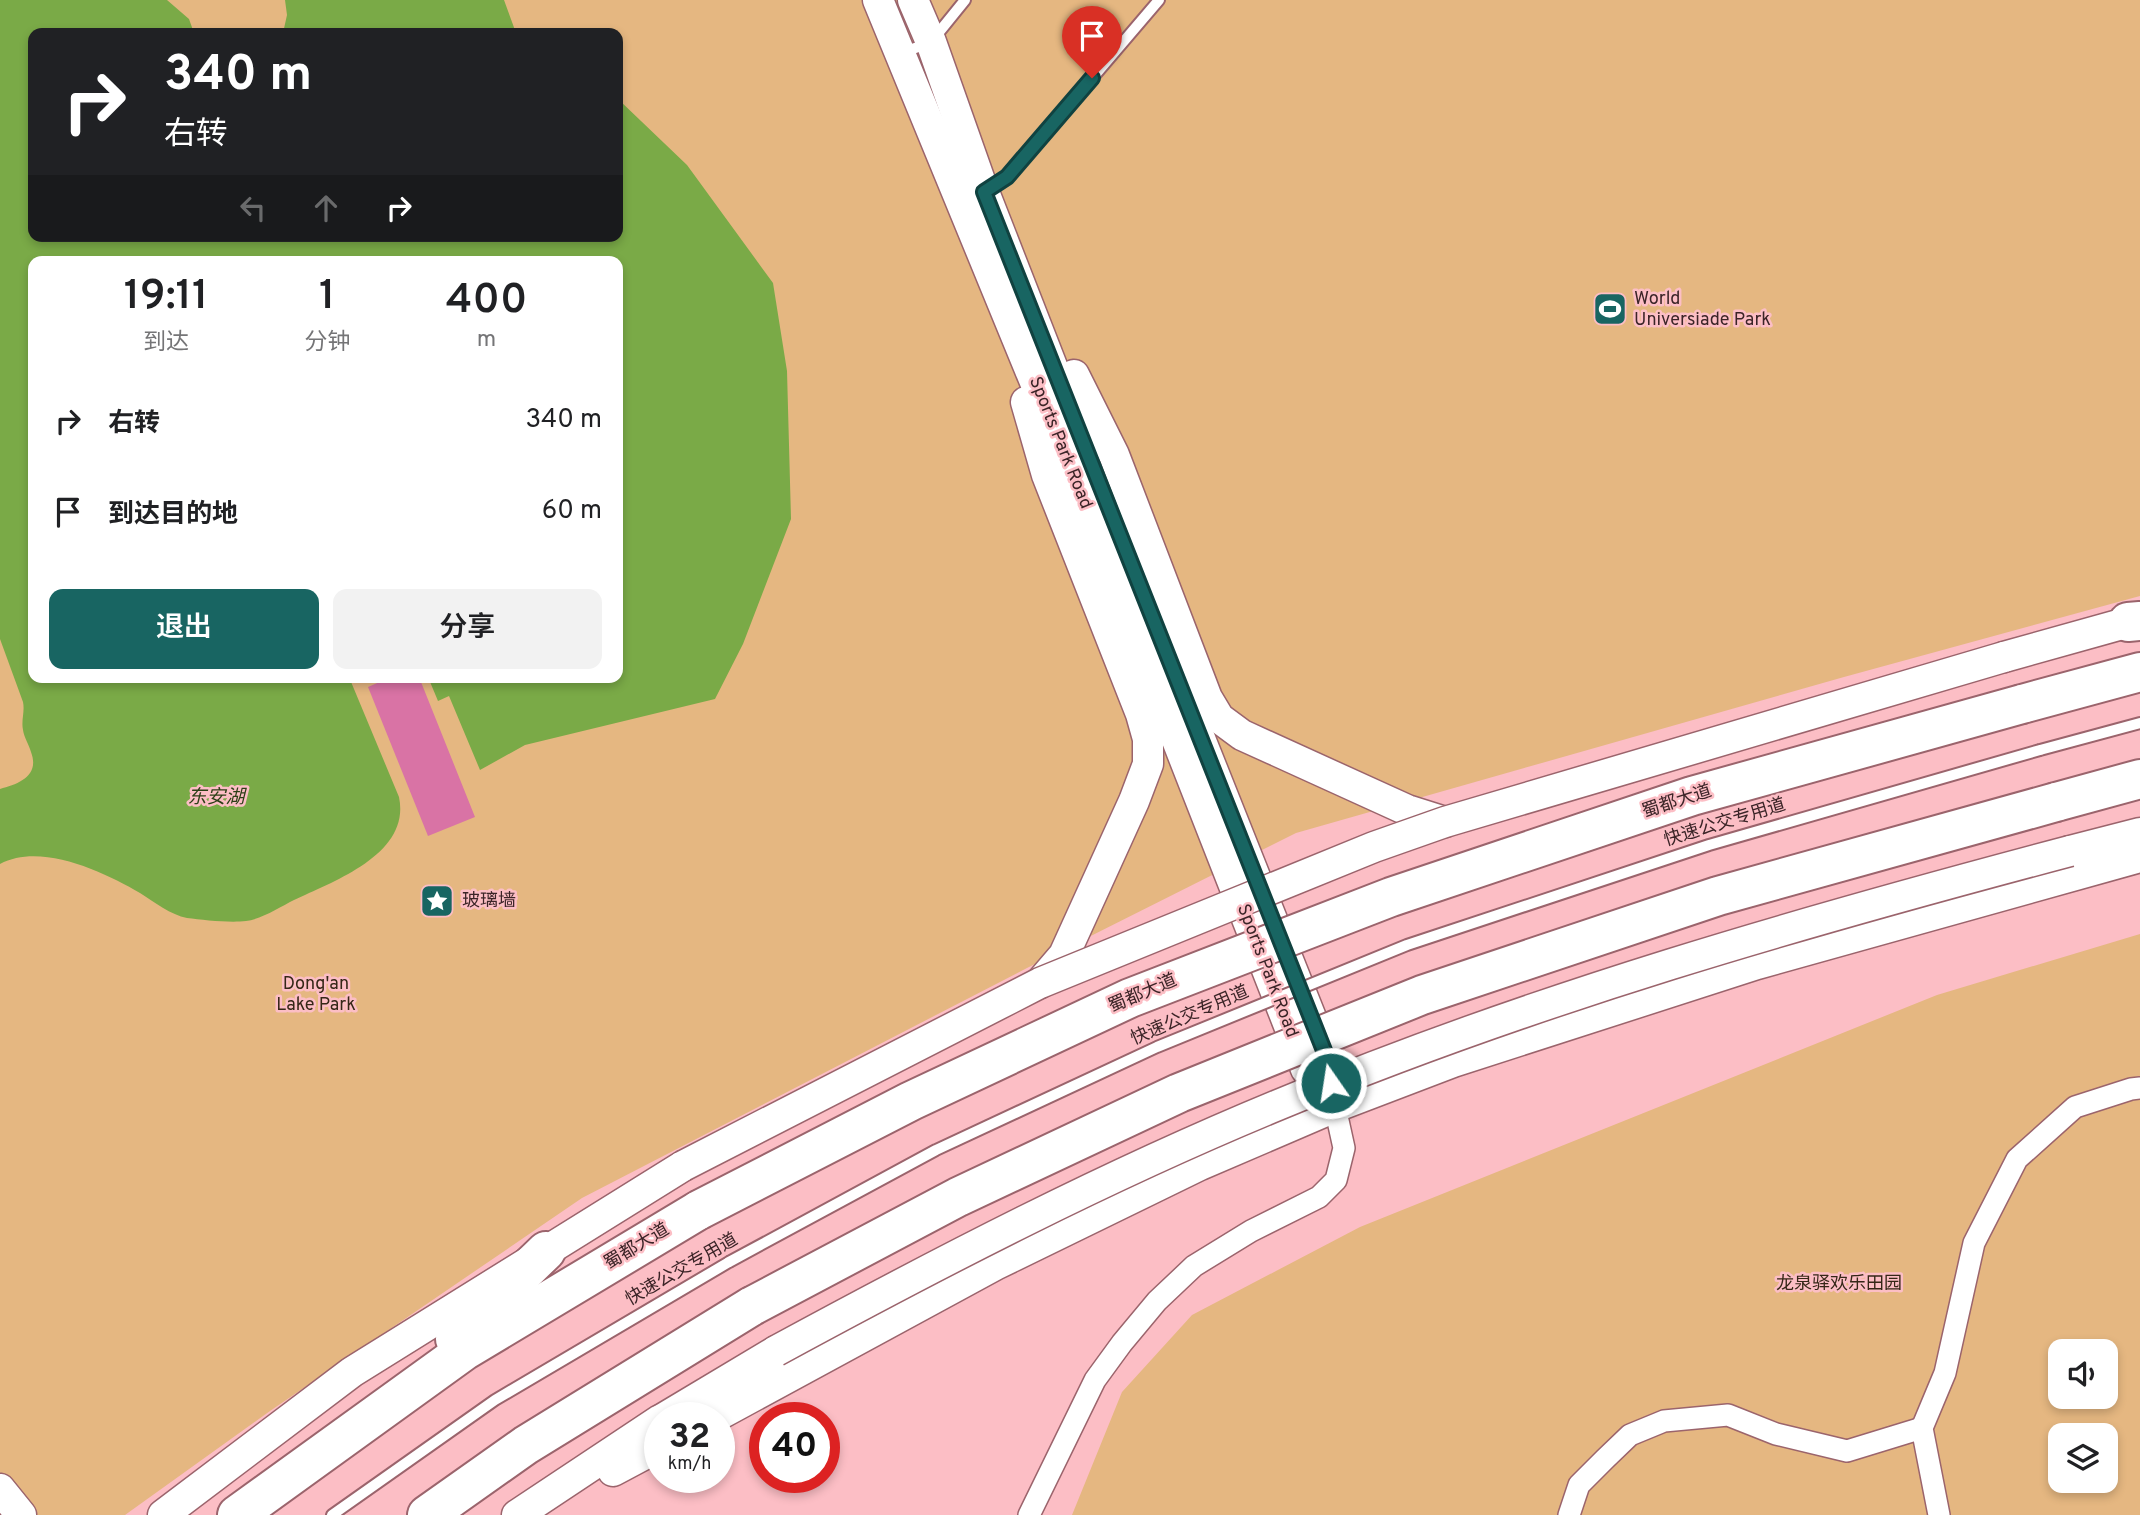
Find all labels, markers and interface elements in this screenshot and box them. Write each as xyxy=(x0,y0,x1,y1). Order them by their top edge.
pin xyxy=(1062,6,1122,78)
icon: arrive xyxy=(1073,17,1111,55)
text: 340 m xyxy=(164,46,312,108)
icon: right xyxy=(49,56,140,147)
text: 右转 xyxy=(164,116,228,156)
icon: left xyxy=(234,189,272,227)
icon: ahead xyxy=(307,189,345,227)
icon: right xyxy=(380,189,418,227)
text: 19:11 xyxy=(124,271,208,324)
text: 1 xyxy=(319,271,335,324)
text: 400 xyxy=(446,275,527,328)
place label: World Universiade Park xyxy=(1634,288,1771,332)
sports icon: World Universiade Park xyxy=(1591,290,1629,328)
text: m xyxy=(477,326,496,355)
text: 到达 xyxy=(143,329,189,358)
text: 分钟 xyxy=(304,329,350,358)
street label: Sports Park Road xyxy=(1023,373,1097,513)
icon: right xyxy=(49,402,87,440)
text: 340 m xyxy=(525,404,602,437)
text: 右转 xyxy=(108,408,160,441)
icon: arrive xyxy=(49,493,87,531)
text: 60 m xyxy=(542,495,602,528)
text: 到达目的地 xyxy=(108,499,238,532)
button: 退出 xyxy=(49,589,319,669)
button: 分享 xyxy=(333,589,602,669)
street label: 蜀都大道 xyxy=(1639,780,1715,824)
water label: 东安湖 xyxy=(187,786,247,810)
street label: 快速公交专用道 xyxy=(1661,794,1789,852)
place icon: 玻璃墙 xyxy=(418,882,456,920)
place label: 玻璃墙 xyxy=(462,890,516,913)
street label: Sports Park Road xyxy=(1231,901,1303,1041)
street label: 蜀都大道 xyxy=(1105,969,1181,1019)
park label: Dong'an Lake Park xyxy=(276,973,356,1017)
street label: 快速公交专用道 xyxy=(1128,981,1252,1051)
position arrow xyxy=(1294,1046,1368,1120)
street label: 蜀都大道 xyxy=(600,1219,674,1275)
street label: 快速公交专用道 xyxy=(622,1229,742,1311)
park label: 龙泉驿欢乐田园 xyxy=(1776,1273,1902,1296)
map controls xyxy=(2048,1339,2118,1493)
button: sound xyxy=(2048,1339,2118,1409)
speed limit sign: 40 xyxy=(749,1402,840,1493)
text: 32 xyxy=(669,1416,710,1460)
button: layers xyxy=(2048,1423,2118,1493)
text: km/h xyxy=(668,1453,711,1476)

